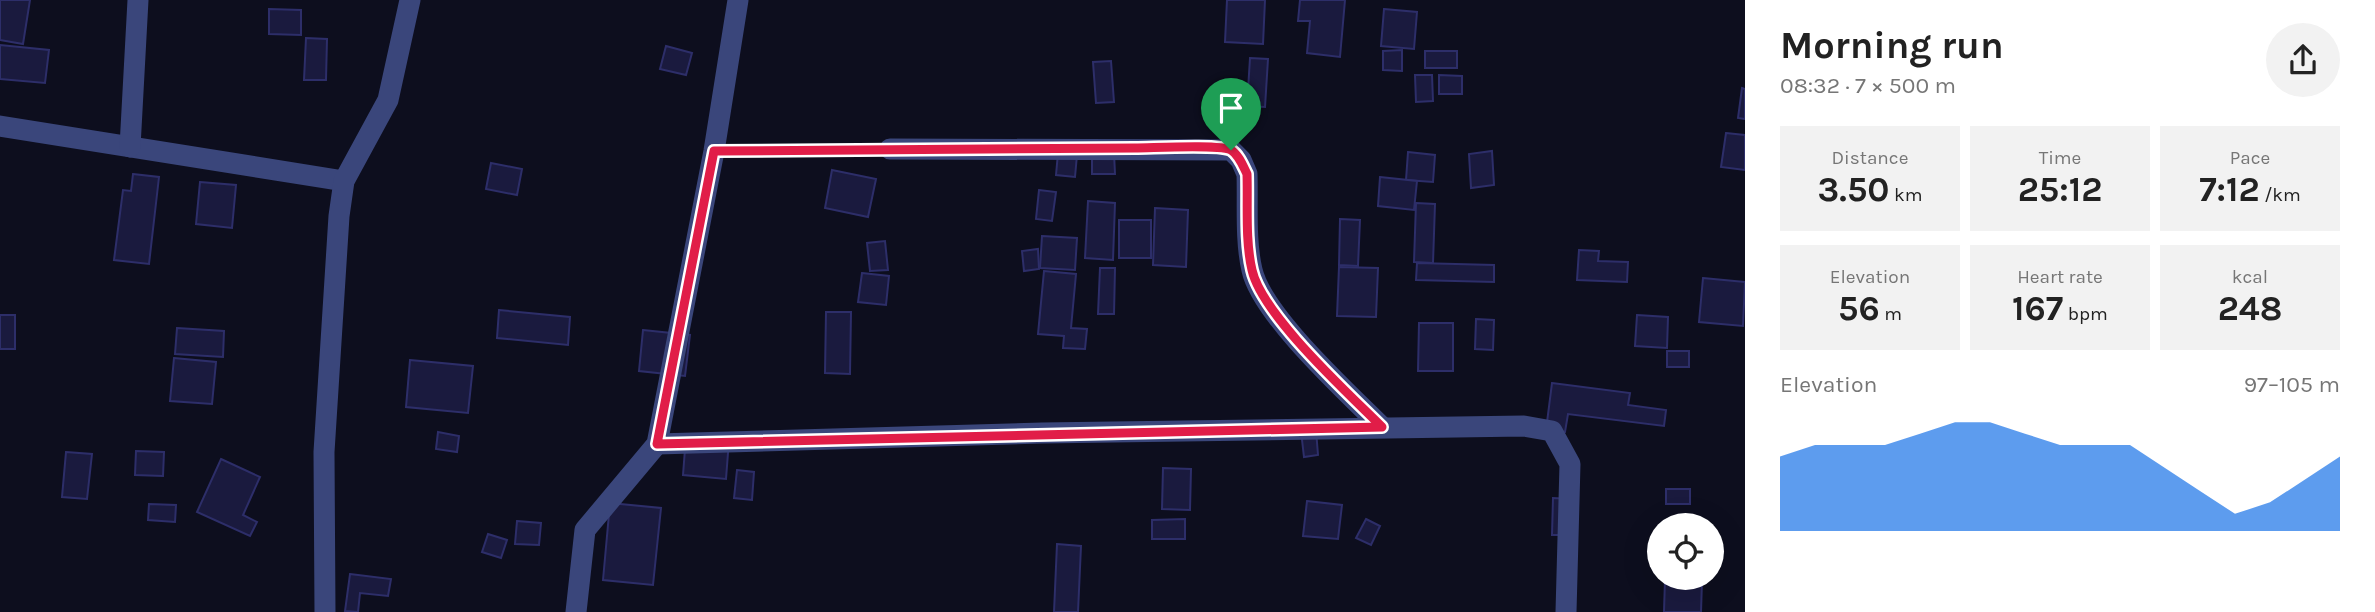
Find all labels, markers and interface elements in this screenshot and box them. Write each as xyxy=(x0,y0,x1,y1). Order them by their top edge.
text: Morning run xyxy=(1780,23,2004,68)
button: share xyxy=(2266,23,2340,97)
text: 08:32 · 7 × 500 m xyxy=(1780,72,1956,99)
pin xyxy=(1201,78,1261,150)
icon: arrive xyxy=(1212,89,1250,127)
text: Distance xyxy=(1832,147,1908,169)
text: Time xyxy=(2039,147,2081,169)
text: Pace xyxy=(2230,147,2270,169)
text: 3.50 xyxy=(1818,169,1889,210)
text: 25:12 xyxy=(2018,169,2102,210)
text: 7:12 xyxy=(2199,169,2260,210)
text: km xyxy=(1889,184,1922,206)
text: /km xyxy=(2260,184,2301,206)
text: Elevation xyxy=(1830,266,1910,288)
text: Heart rate xyxy=(2017,266,2103,288)
text: kcal xyxy=(2232,266,2268,288)
text: 56 xyxy=(1838,288,1880,329)
text: 167 xyxy=(2012,288,2063,329)
text: 248 xyxy=(2218,288,2282,329)
text: m xyxy=(1880,303,1902,325)
text: bpm xyxy=(2063,303,2108,325)
text: Elevation xyxy=(1780,371,1877,398)
text: 97–105 m xyxy=(2244,371,2340,398)
map controls xyxy=(1647,513,1724,590)
button: locate xyxy=(1647,513,1724,590)

